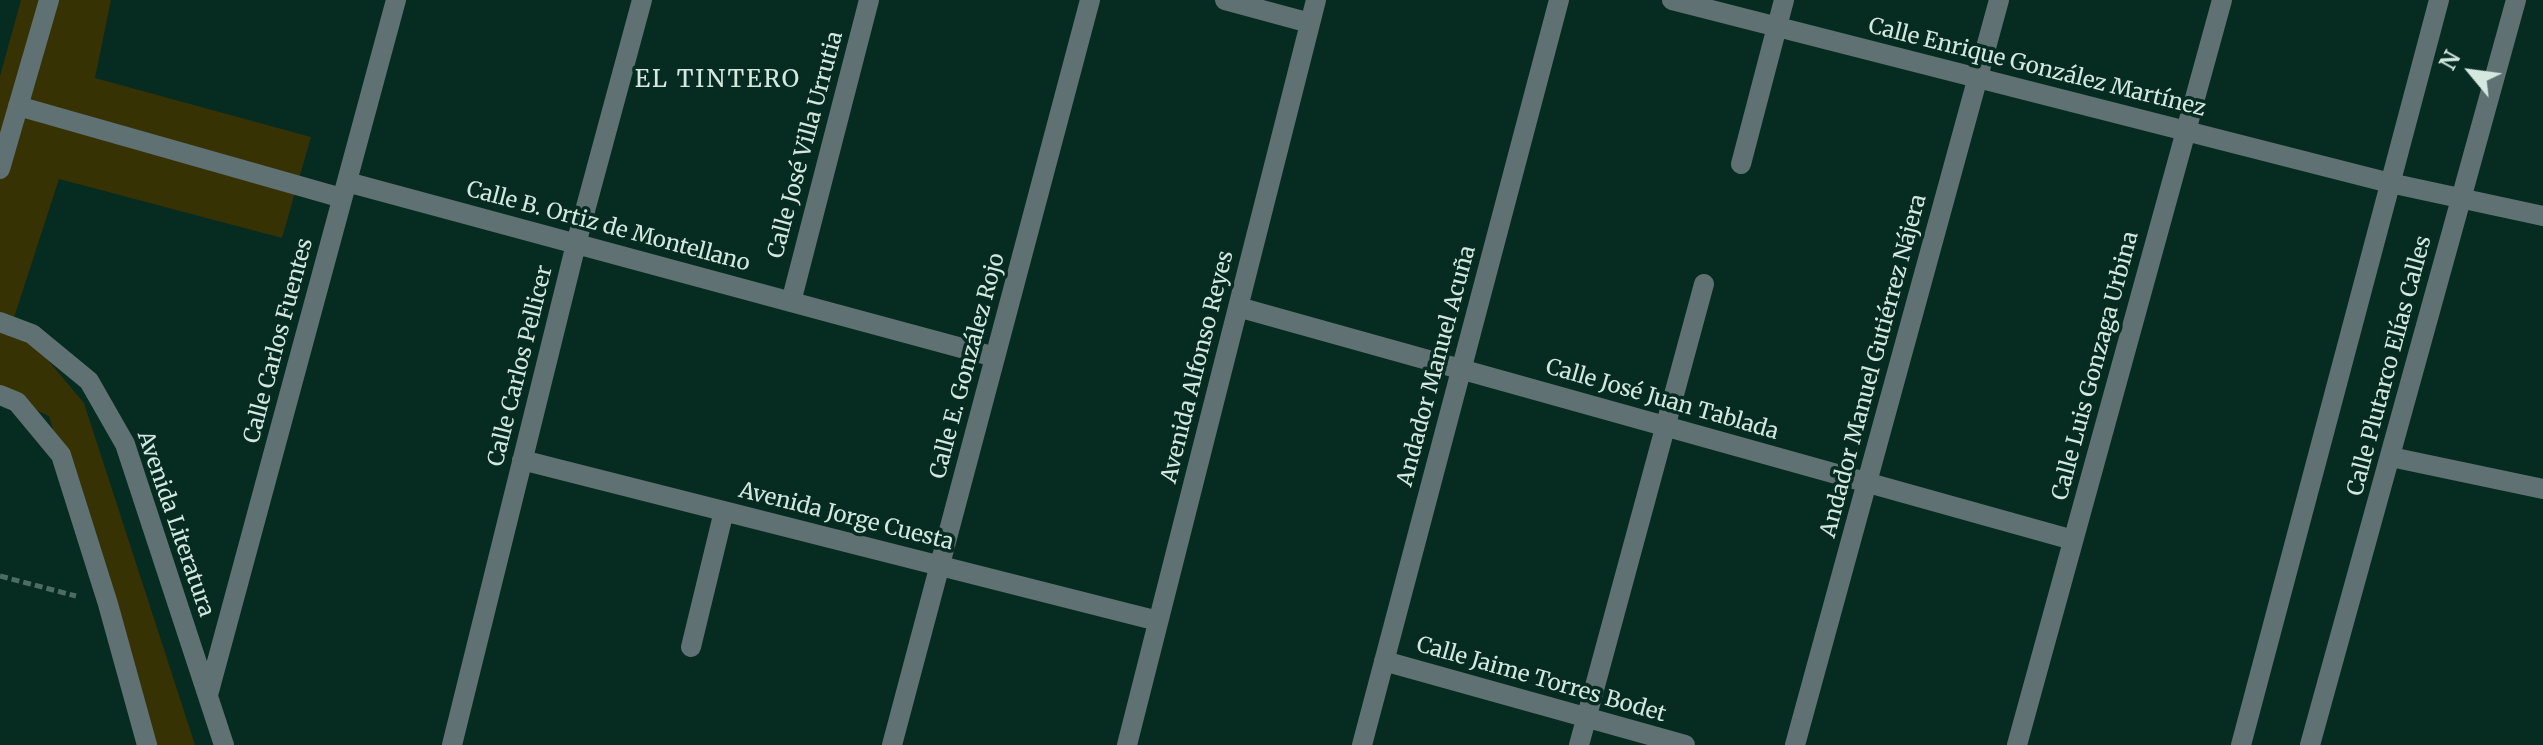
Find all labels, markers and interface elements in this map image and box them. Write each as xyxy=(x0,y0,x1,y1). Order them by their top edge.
street label: Calle Enrique González Martínez xyxy=(1866,13,2208,123)
street label: Calle José Villa Urrutia xyxy=(763,29,849,261)
north arrow xyxy=(2431,32,2511,112)
text: N xyxy=(2434,46,2466,75)
district label: EL TINTERO xyxy=(635,66,801,94)
street label: Calle B. Ortiz de Montellano xyxy=(463,176,753,278)
street label: Andador Manuel Gutiérrez Nájera xyxy=(1815,191,1933,541)
street label: Calle Luis Gonzaga Urbina xyxy=(2047,229,2145,503)
street label: Calle Plutarco Elías Calles xyxy=(2343,233,2437,499)
street label: Calle Carlos Fuentes xyxy=(239,236,319,446)
street label: Andador Manuel Acuña xyxy=(1392,243,1482,489)
street label: Avenida Alfonso Reyes xyxy=(1156,248,1240,486)
street label: Calle E. González Rojo xyxy=(925,250,1011,482)
street label: Calle Carlos Pellicer xyxy=(483,263,559,469)
street label: Calle José Juan Tablada xyxy=(1543,354,1781,446)
street label: Avenida Literatura xyxy=(131,428,219,620)
street label: Avenida Jorge Cuesta xyxy=(736,478,956,556)
street label: Calle Jaime Torres Bodet xyxy=(1413,632,1669,728)

